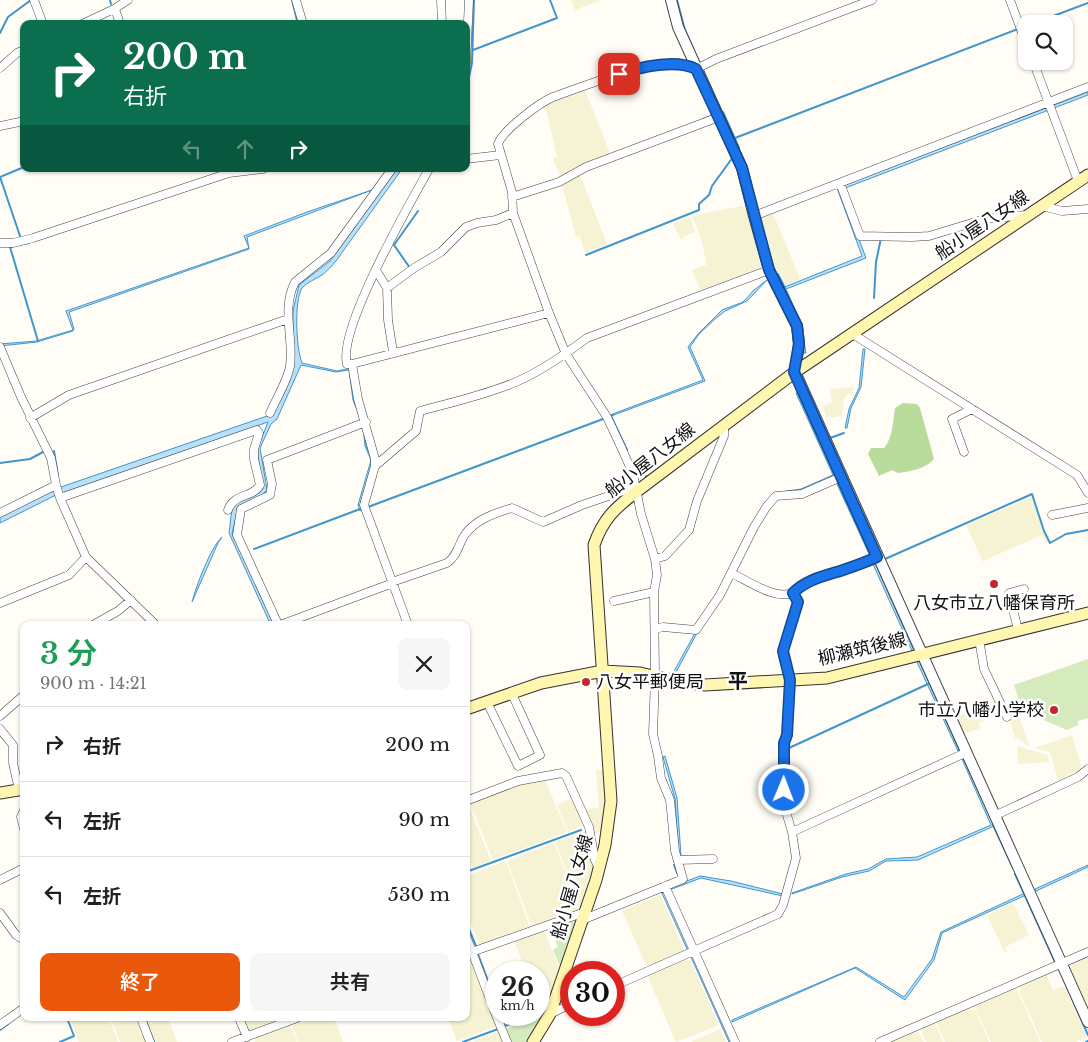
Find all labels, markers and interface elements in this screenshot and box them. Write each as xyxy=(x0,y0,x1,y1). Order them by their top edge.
map controls xyxy=(1018,15,1073,70)
button: search xyxy=(1018,15,1073,70)
text: 200 m xyxy=(123,35,247,78)
icon: right xyxy=(40,40,105,105)
pin xyxy=(598,53,640,95)
icon: arrive xyxy=(605,60,633,88)
text: 右折 xyxy=(123,83,167,110)
icon: left xyxy=(178,135,206,163)
icon: ahead xyxy=(231,135,259,163)
icon: right xyxy=(284,135,312,163)
street label: 船小屋八女線 xyxy=(931,186,1033,264)
street label: 船小屋八女線 xyxy=(601,418,699,502)
marker: 八女市立八幡保育所 xyxy=(988,578,1000,590)
place label: 八女市立八幡保育所 xyxy=(913,592,1075,614)
street label: 柳瀬筑後線 xyxy=(816,628,908,670)
text: 3 分 xyxy=(40,635,97,672)
button: close xyxy=(398,638,450,690)
district label: 平 xyxy=(728,669,748,693)
place label: 八女平郵便局 xyxy=(596,671,704,693)
text: 900 m · 14:21 xyxy=(40,673,147,693)
marker: 八女平郵便局 xyxy=(580,676,592,688)
place label: 市立八幡小学校 xyxy=(918,699,1044,721)
marker: 市立八幡小学校 xyxy=(1048,704,1060,716)
icon: right xyxy=(40,730,68,758)
text: 200 m xyxy=(385,733,450,756)
text: 右折 xyxy=(83,735,121,758)
position arrow xyxy=(757,763,809,815)
icon: left xyxy=(40,805,68,833)
text: 90 m xyxy=(398,808,450,831)
text: 左折 xyxy=(83,810,121,833)
street label: 船小屋八女線 xyxy=(547,832,597,942)
icon: left xyxy=(40,880,68,908)
text: 530 m xyxy=(388,883,450,906)
text: 左折 xyxy=(83,885,121,908)
button: 終了 xyxy=(40,953,240,1011)
button: 共有 xyxy=(250,953,450,1011)
speed limit sign: 30 xyxy=(560,961,625,1026)
text: 26 xyxy=(501,972,534,1003)
text: km/h xyxy=(500,998,535,1013)

